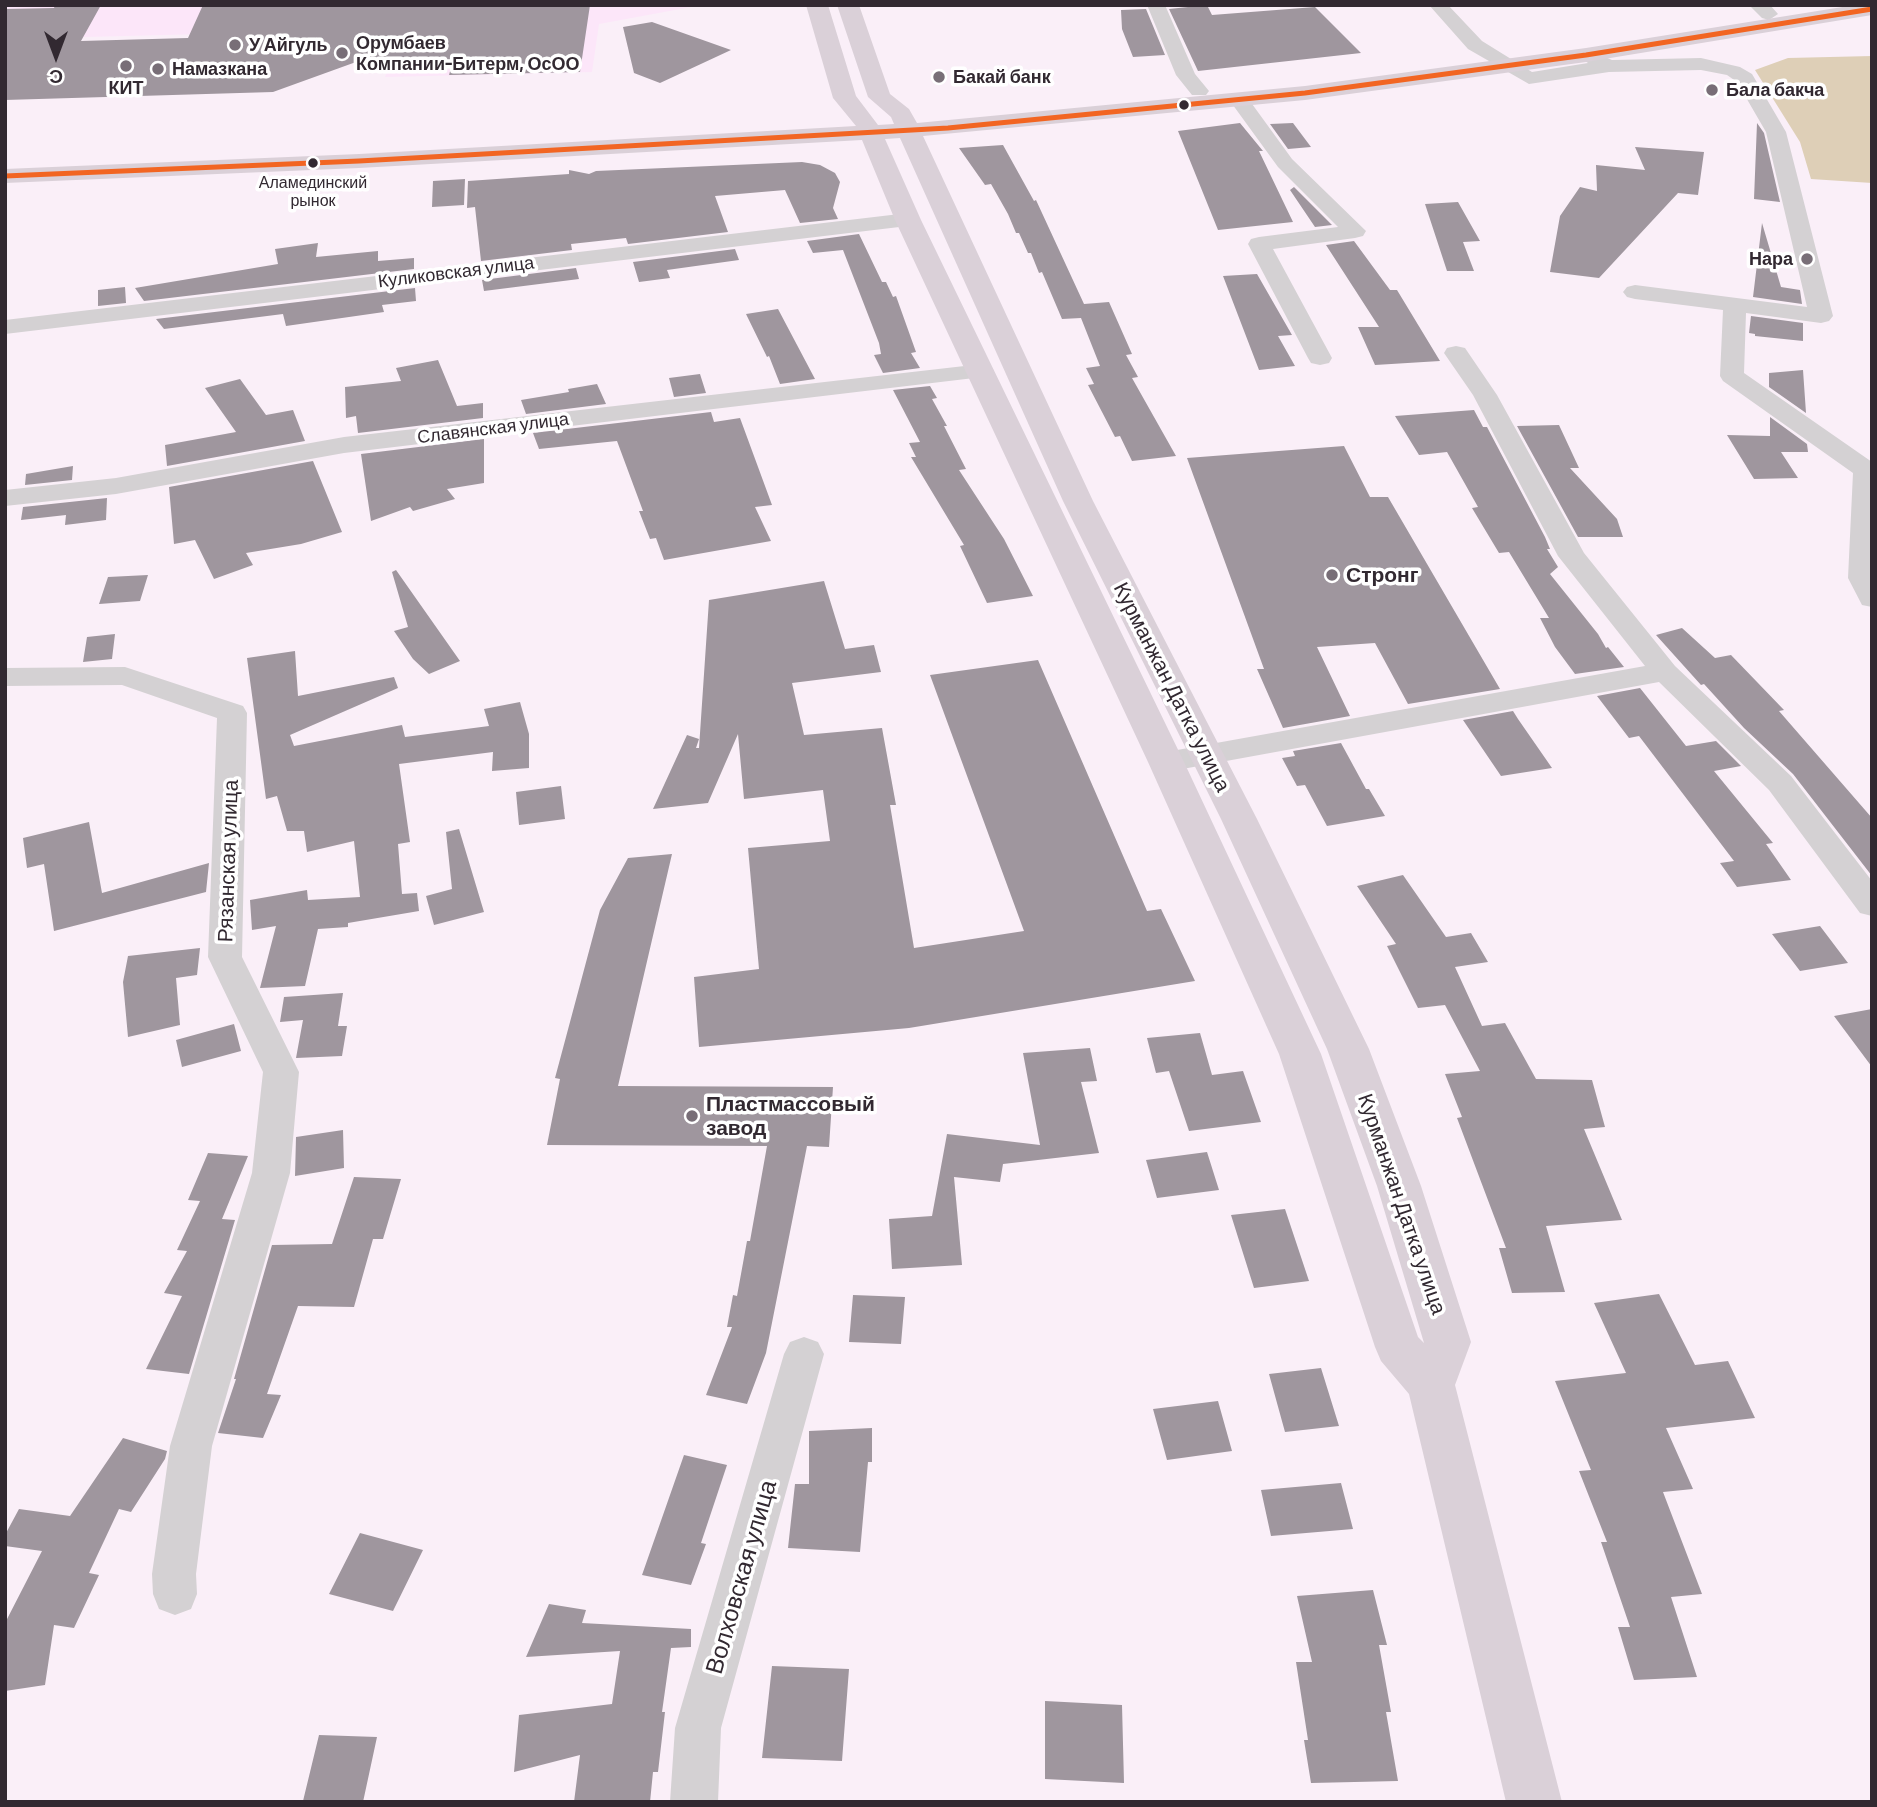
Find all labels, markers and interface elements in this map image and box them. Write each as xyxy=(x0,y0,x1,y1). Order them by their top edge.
north arrow xyxy=(21,21,91,91)
place label: Орумбаев Компании-Битерм, ОсОО xyxy=(356,32,580,74)
place label: У Айгуль xyxy=(249,34,328,56)
marker: У Айгуль xyxy=(227,37,243,53)
marker: Орумбаев Компании-Битерм, ОсОО xyxy=(334,45,350,61)
marker: КИТ xyxy=(118,58,134,74)
place label: Намазкана xyxy=(172,58,267,80)
marker: Намазкана xyxy=(150,61,166,77)
text: С xyxy=(49,66,63,89)
place label: Бакай банк xyxy=(953,66,1051,88)
marker: Бакай банк xyxy=(931,69,947,85)
place label: КИТ xyxy=(109,77,143,99)
place label: Бала бакча xyxy=(1726,79,1824,101)
marker: Бала бакча xyxy=(1704,82,1720,98)
unlabelled marker xyxy=(1177,98,1191,112)
marker: Аламединский рынок xyxy=(306,156,320,170)
place label: Аламединский рынок xyxy=(259,173,367,211)
place label: Нара xyxy=(1749,248,1793,270)
marker: Нара xyxy=(1799,251,1815,267)
street label: Куликовская улица xyxy=(377,252,535,292)
street label: Славянская улица xyxy=(416,408,570,448)
place label: Стронг xyxy=(1346,562,1419,588)
marker: Стронг xyxy=(1324,567,1340,583)
street label: Курманжан Датка улица xyxy=(1108,578,1236,796)
street label: Рязанская улица xyxy=(213,779,243,943)
street label: Курманжан Датка улица xyxy=(1352,1090,1452,1318)
place label: Пластмассовый завод xyxy=(706,1091,875,1141)
marker: Пластмассовый завод xyxy=(684,1108,700,1124)
street label: Волховская улица xyxy=(700,1477,782,1677)

